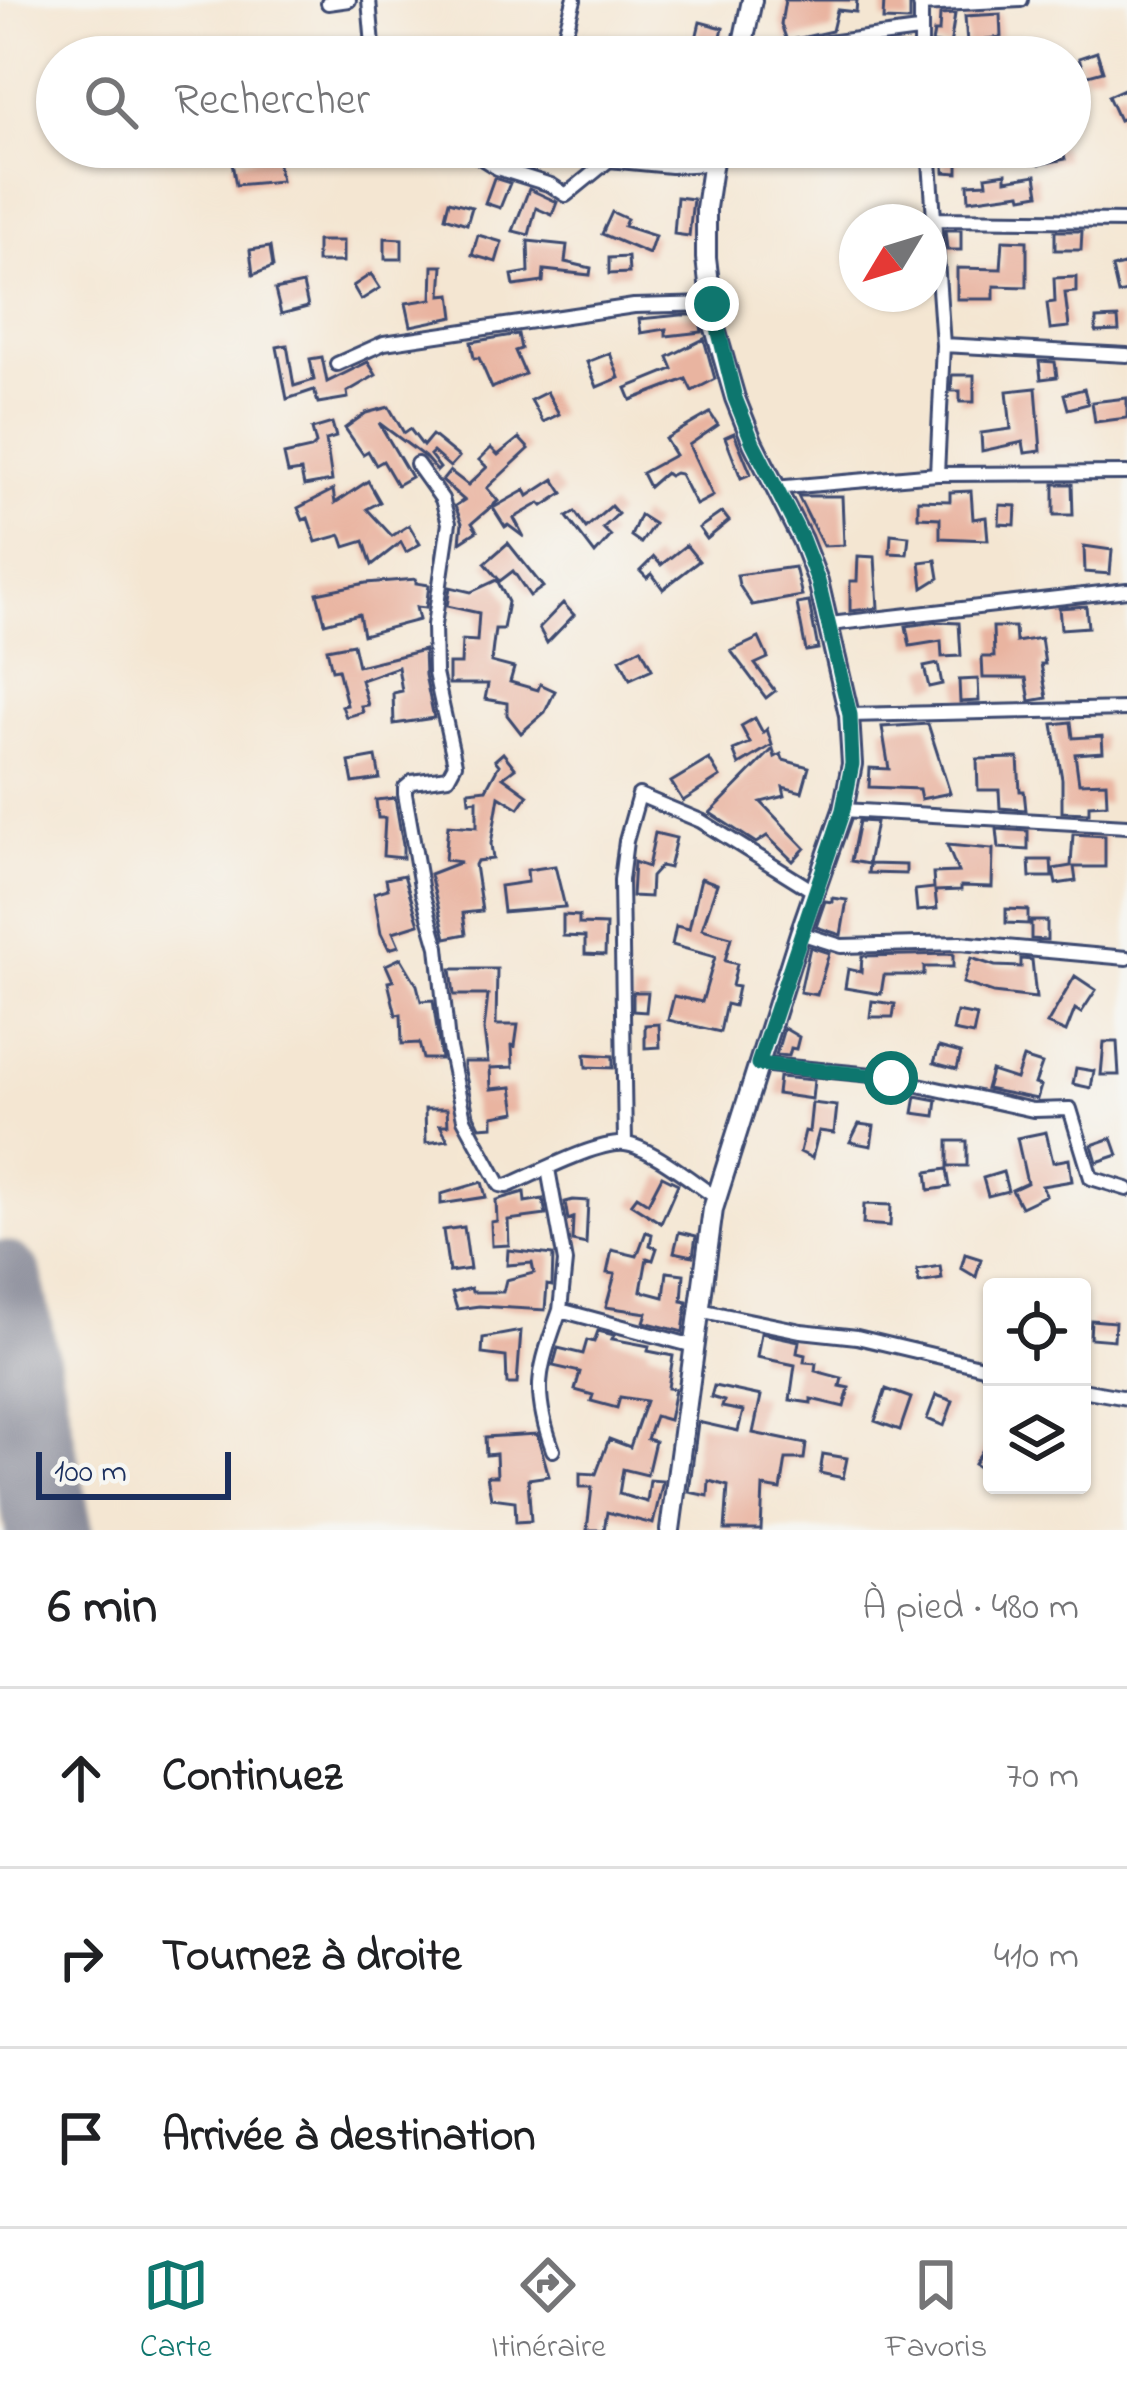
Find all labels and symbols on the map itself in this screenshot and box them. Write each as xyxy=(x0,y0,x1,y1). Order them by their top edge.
north arrow xyxy=(839,204,947,312)
route end xyxy=(685,277,739,331)
route start xyxy=(864,1051,918,1105)
scale bar xyxy=(36,1446,231,1499)

